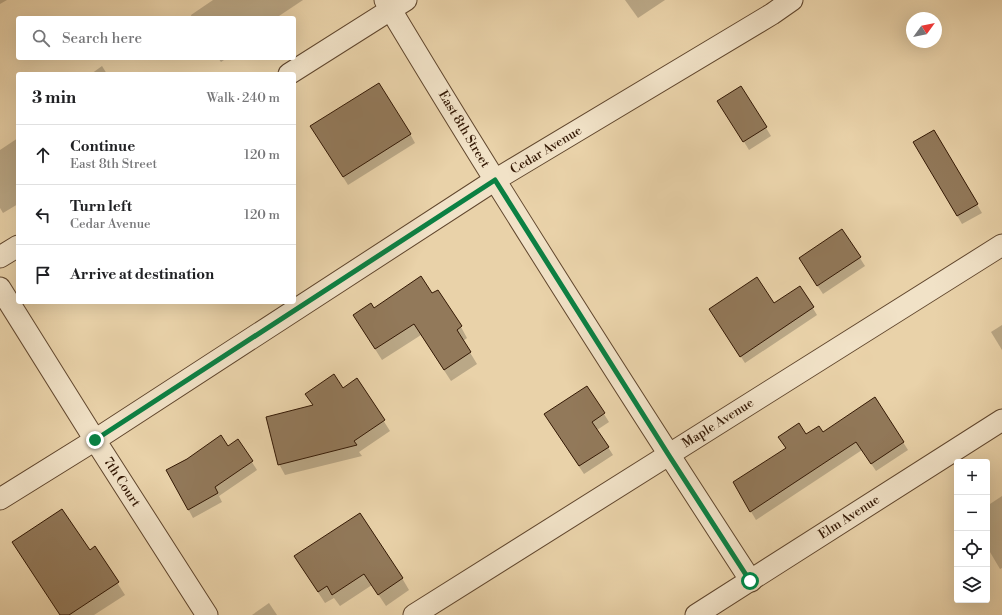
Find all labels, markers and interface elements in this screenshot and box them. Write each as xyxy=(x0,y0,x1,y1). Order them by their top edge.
north arrow xyxy=(906,12,942,48)
search box xyxy=(16,16,296,60)
icon: search xyxy=(30,27,52,49)
text: Search here xyxy=(62,29,142,48)
text: 3 min xyxy=(32,87,76,109)
street label: East 8th Street xyxy=(435,88,493,171)
text: Walk · 240 m xyxy=(206,90,280,106)
street label: Cedar Avenue xyxy=(507,122,585,178)
text: Continue xyxy=(70,137,135,156)
icon: ahead xyxy=(32,144,54,166)
text: 120 m xyxy=(244,147,280,163)
text: East 8th Street xyxy=(70,156,157,172)
text: Turn left xyxy=(70,197,132,216)
icon: left xyxy=(32,204,54,226)
text: 120 m xyxy=(244,207,280,223)
text: Cedar Avenue xyxy=(70,216,151,232)
icon: arrive xyxy=(32,264,54,286)
text: Arrive at destination xyxy=(70,265,214,284)
street label: Maple Avenue xyxy=(679,394,757,451)
route end xyxy=(86,431,104,449)
street label: 7th Court xyxy=(100,454,144,510)
map controls xyxy=(954,459,990,603)
button: + xyxy=(954,459,990,495)
street label: Elm Avenue xyxy=(815,491,883,543)
button: − xyxy=(954,495,990,531)
button: locate xyxy=(954,531,990,567)
button: layers xyxy=(954,567,990,603)
route start xyxy=(741,572,759,590)

